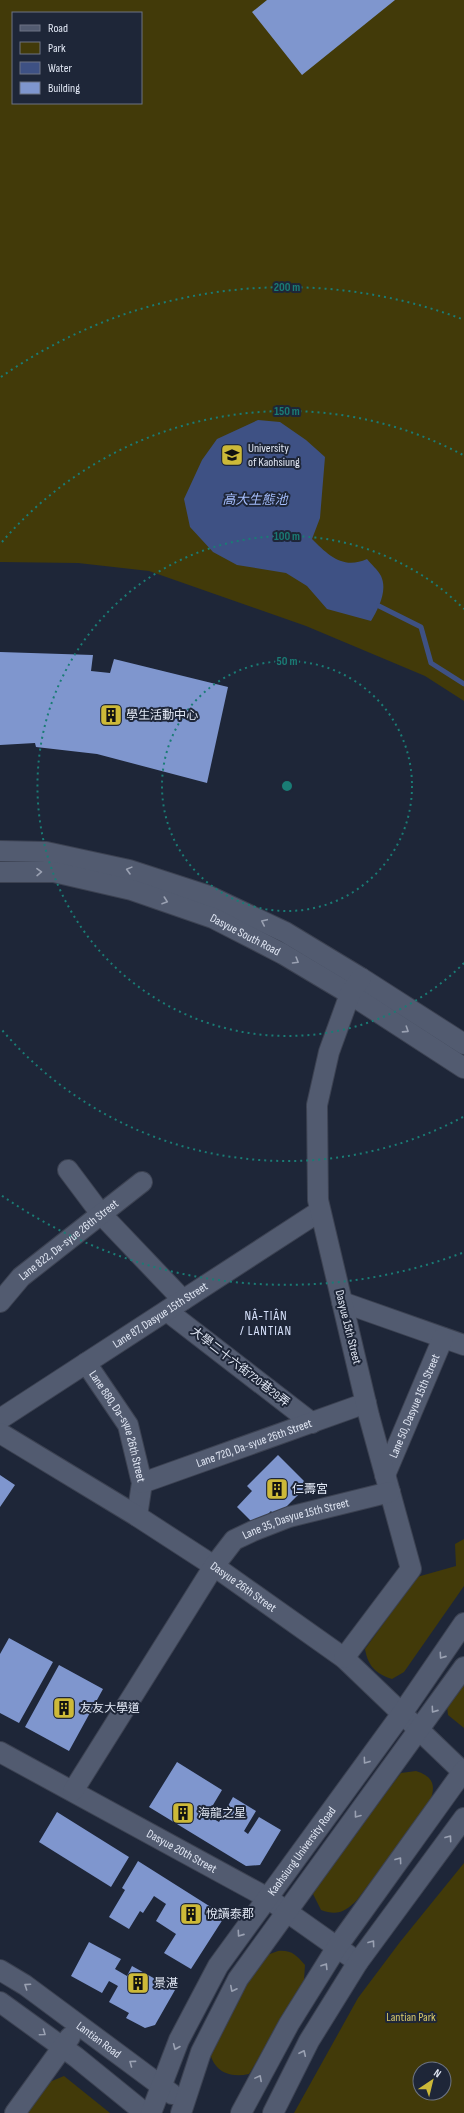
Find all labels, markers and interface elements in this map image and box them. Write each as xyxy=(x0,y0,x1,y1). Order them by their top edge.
legend xyxy=(12,12,142,104)
text: Road xyxy=(48,21,68,36)
text: Park xyxy=(48,41,66,56)
text: Water xyxy=(48,61,72,76)
text: Building xyxy=(48,81,80,96)
text: 200 m xyxy=(274,280,300,295)
text: 150 m xyxy=(274,404,300,419)
place label: University of Kaohsiung xyxy=(248,441,300,470)
school or university icon: University of Kaohsiung xyxy=(219,442,245,468)
water label: 高大生態池 xyxy=(222,492,289,508)
text: 100 m xyxy=(274,529,300,544)
text: 50 m xyxy=(277,654,297,669)
building icon: 學生活動中心 xyxy=(98,702,124,728)
place label: 學生活動中心 xyxy=(126,708,198,723)
centre of rings xyxy=(280,779,294,793)
one-way arrow xyxy=(126,866,133,875)
one-way arrow xyxy=(36,868,42,876)
one-way arrow xyxy=(161,897,168,905)
street label: Dasyue South Road xyxy=(208,910,283,959)
one-way arrow xyxy=(260,919,268,927)
one-way arrow xyxy=(292,956,299,964)
one-way arrow xyxy=(402,1025,409,1033)
street label: Lane 822, Da-syue 26th Street xyxy=(16,1196,122,1283)
street label: Lane 87, Dasyue 15th Street xyxy=(110,1278,211,1351)
street label: Dasyue 15th Street xyxy=(332,1288,365,1366)
district label: NÂ-TIÂN / LANTIAN xyxy=(240,1308,292,1339)
street label: 大學二十六街720巷29弄 xyxy=(188,1324,292,1410)
street label: Lane 50, Dasyue 15th Street xyxy=(386,1351,443,1460)
street label: Lane 880, Da-syue 26th Street xyxy=(86,1368,149,1484)
street label: Lane 720, Da-syue 26th Street xyxy=(194,1415,314,1471)
building icon: 仁壽宮 xyxy=(264,1476,290,1502)
place label: 仁壽宮 xyxy=(292,1482,328,1497)
street label: Lane 35, Dasyue 15th Street xyxy=(240,1495,351,1542)
street label: Dasyue 26th Street xyxy=(207,1558,280,1615)
one-way arrow xyxy=(440,1651,447,1658)
building icon: 友友大學道 xyxy=(51,1695,77,1721)
place label: 友友大學道 xyxy=(80,1701,140,1716)
one-way arrow xyxy=(431,1706,439,1713)
one-way arrow xyxy=(364,1757,371,1764)
building icon: 海龍之星 xyxy=(170,1800,196,1826)
street label: Kaohsiung University Road xyxy=(264,1804,339,1898)
place label: 海龍之星 xyxy=(198,1806,246,1821)
one-way arrow xyxy=(354,1810,361,1817)
street label: Dasyue 20th Street xyxy=(144,1826,220,1876)
one-way arrow xyxy=(444,1836,451,1843)
one-way arrow xyxy=(394,1857,402,1864)
building icon: 悅讀泰郡 xyxy=(178,1901,204,1927)
place label: 悅讀泰郡 xyxy=(206,1907,254,1922)
one-way arrow xyxy=(237,1930,245,1937)
one-way arrow xyxy=(367,1940,374,1947)
one-way arrow xyxy=(320,1963,327,1970)
building icon: 景湛 xyxy=(125,1970,151,1996)
place label: 景湛 xyxy=(154,1976,178,1991)
one-way arrow xyxy=(25,1984,32,1991)
one-way arrow xyxy=(230,1985,237,1992)
park label: Lantian Park xyxy=(386,2010,436,2025)
street label: Lantian Road xyxy=(73,2018,124,2061)
one-way arrow xyxy=(39,2028,46,2035)
one-way arrow xyxy=(173,2042,181,2050)
one-way arrow xyxy=(298,2050,306,2057)
one-way arrow xyxy=(129,2060,136,2068)
north arrow xyxy=(412,2061,452,2101)
text: N xyxy=(431,2066,444,2080)
one-way arrow xyxy=(254,2075,262,2083)

